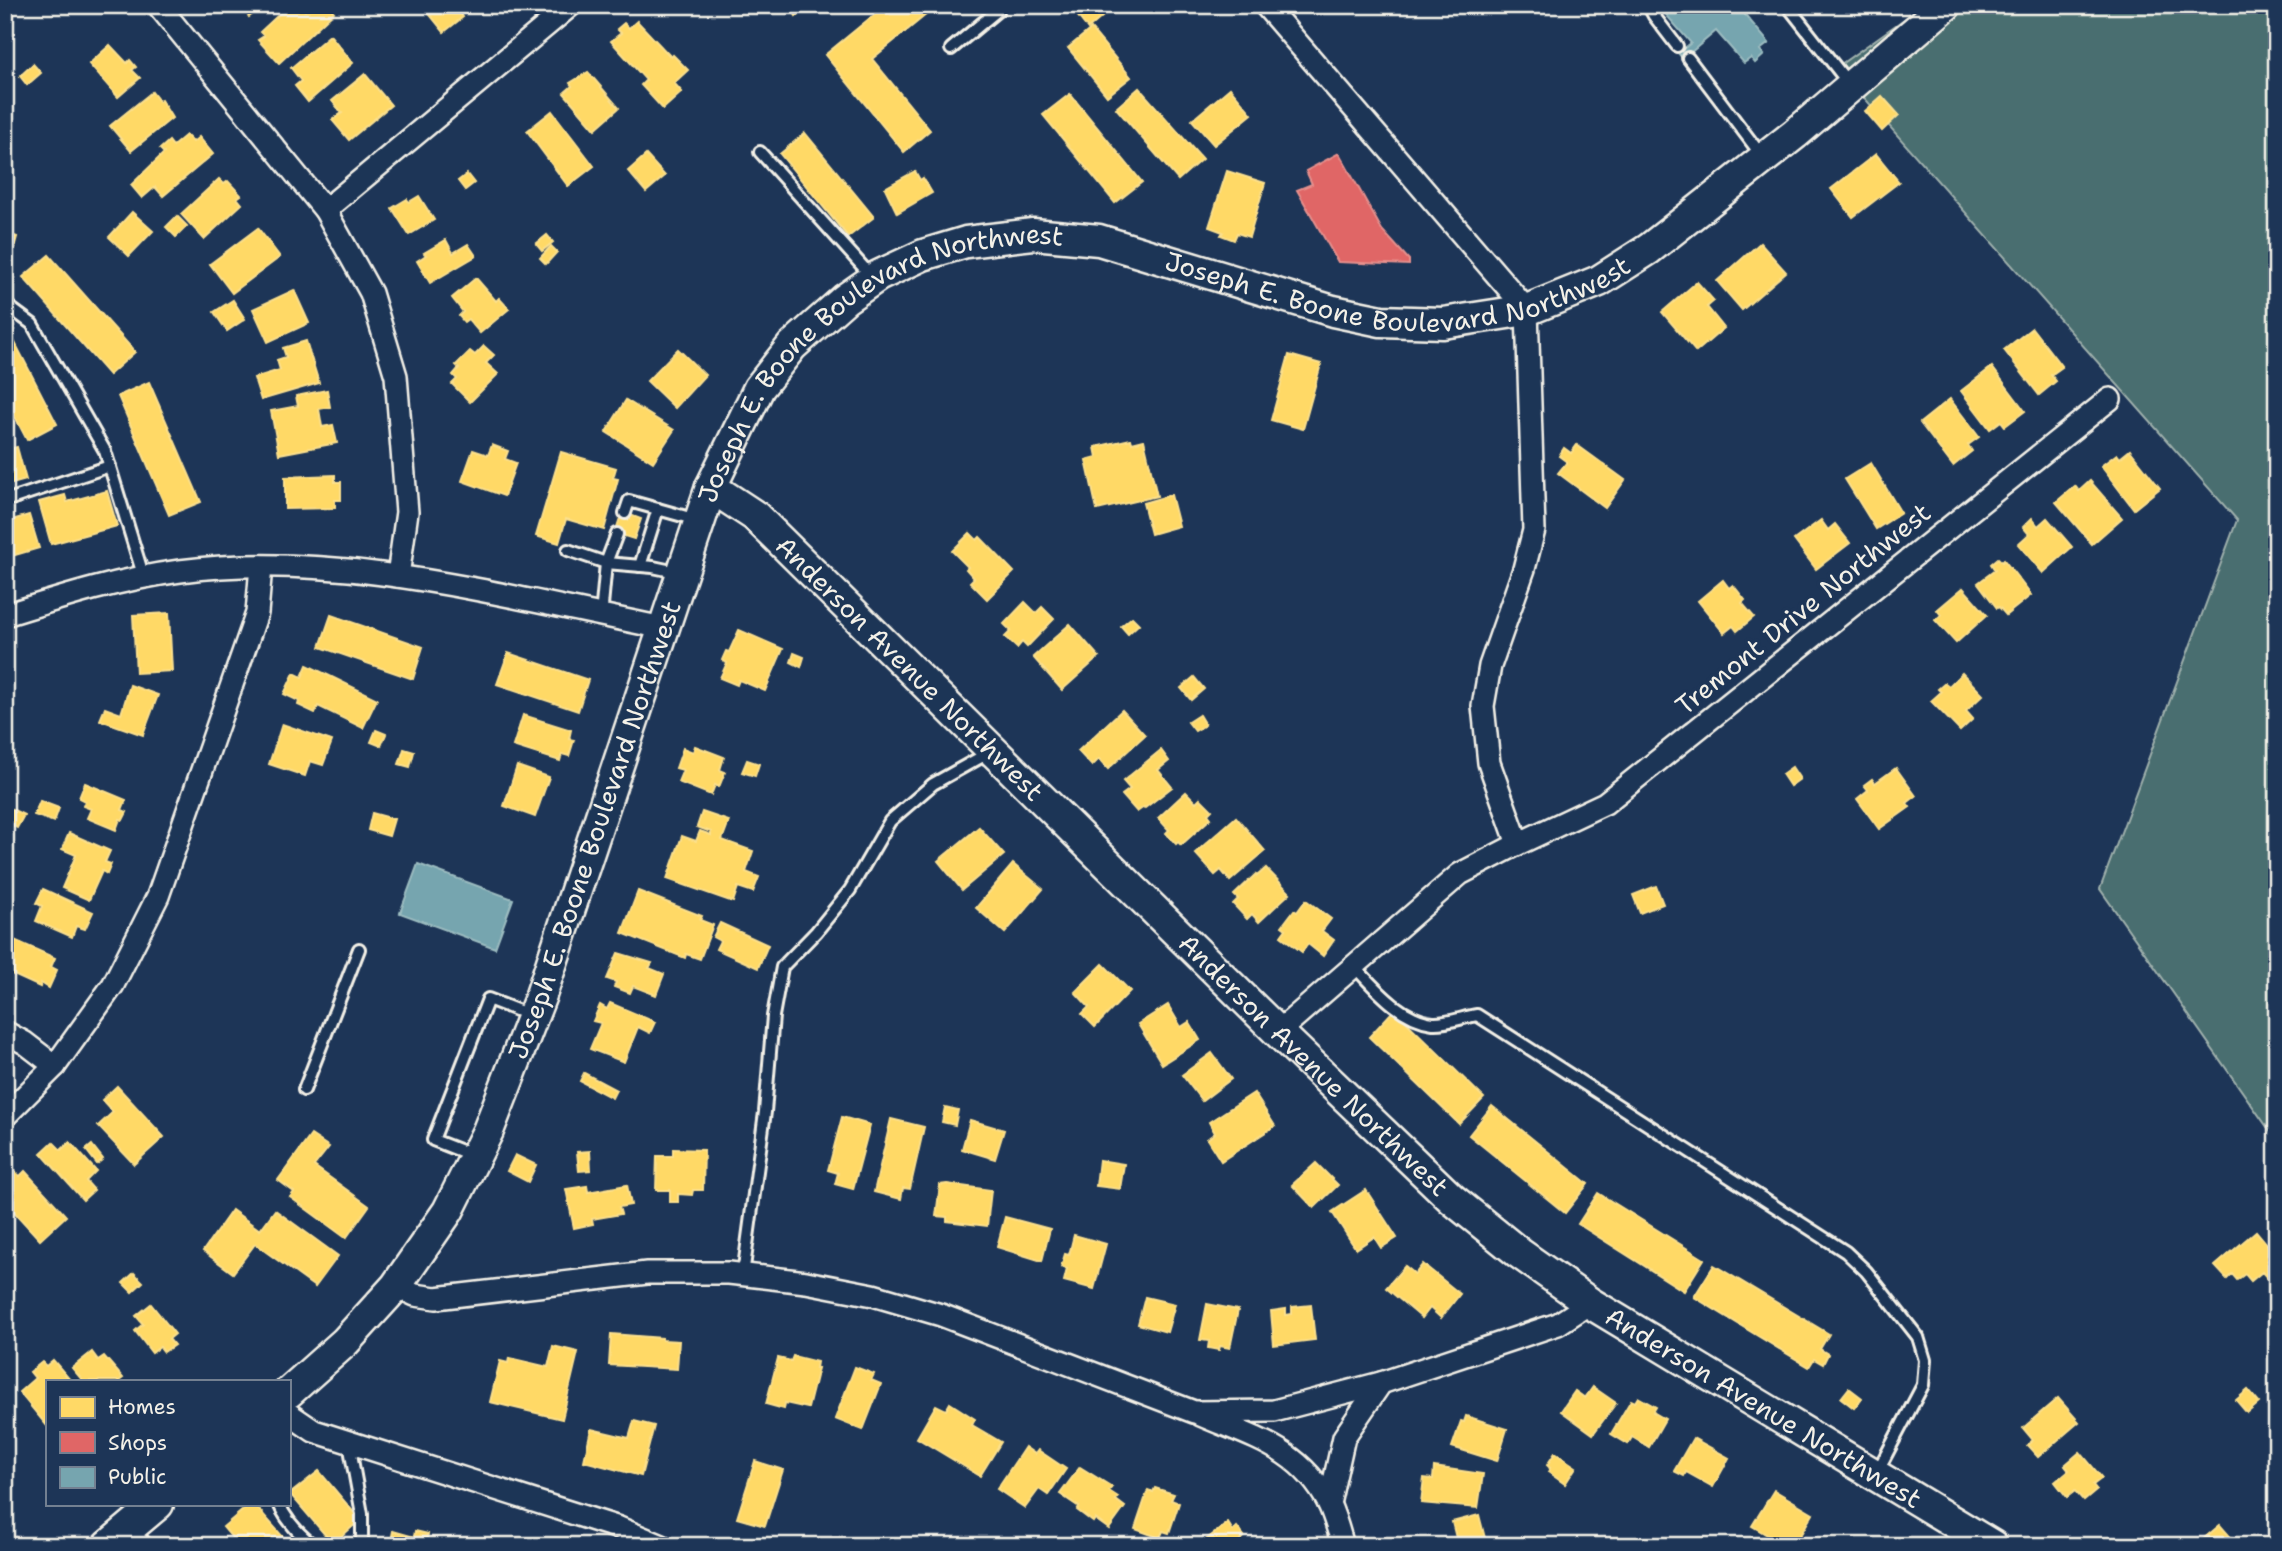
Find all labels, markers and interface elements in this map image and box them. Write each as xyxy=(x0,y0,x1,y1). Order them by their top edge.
street label: Joseph E. Boone Boulevard Northwest xyxy=(689,215,1065,507)
street label: Joseph E. Boone Boulevard Northwest xyxy=(1155,240,1637,272)
text: Joseph E. Boone Boulevard Northwest xyxy=(1161,243,1637,340)
street label: Tremont Drive Northwest xyxy=(1668,495,1938,723)
street label: Anderson Avenue Northwest xyxy=(768,528,1052,808)
street label: Joseph E. Boone Boulevard Northwest xyxy=(500,596,689,1064)
street label: Anderson Avenue Northwest xyxy=(1171,926,1457,1204)
street label: Anderson Avenue Northwest xyxy=(1599,1298,1928,1516)
legend xyxy=(46,1380,290,1506)
text: Homes xyxy=(108,1393,176,1421)
text: Shops xyxy=(108,1429,167,1457)
text: Public xyxy=(108,1463,167,1491)

